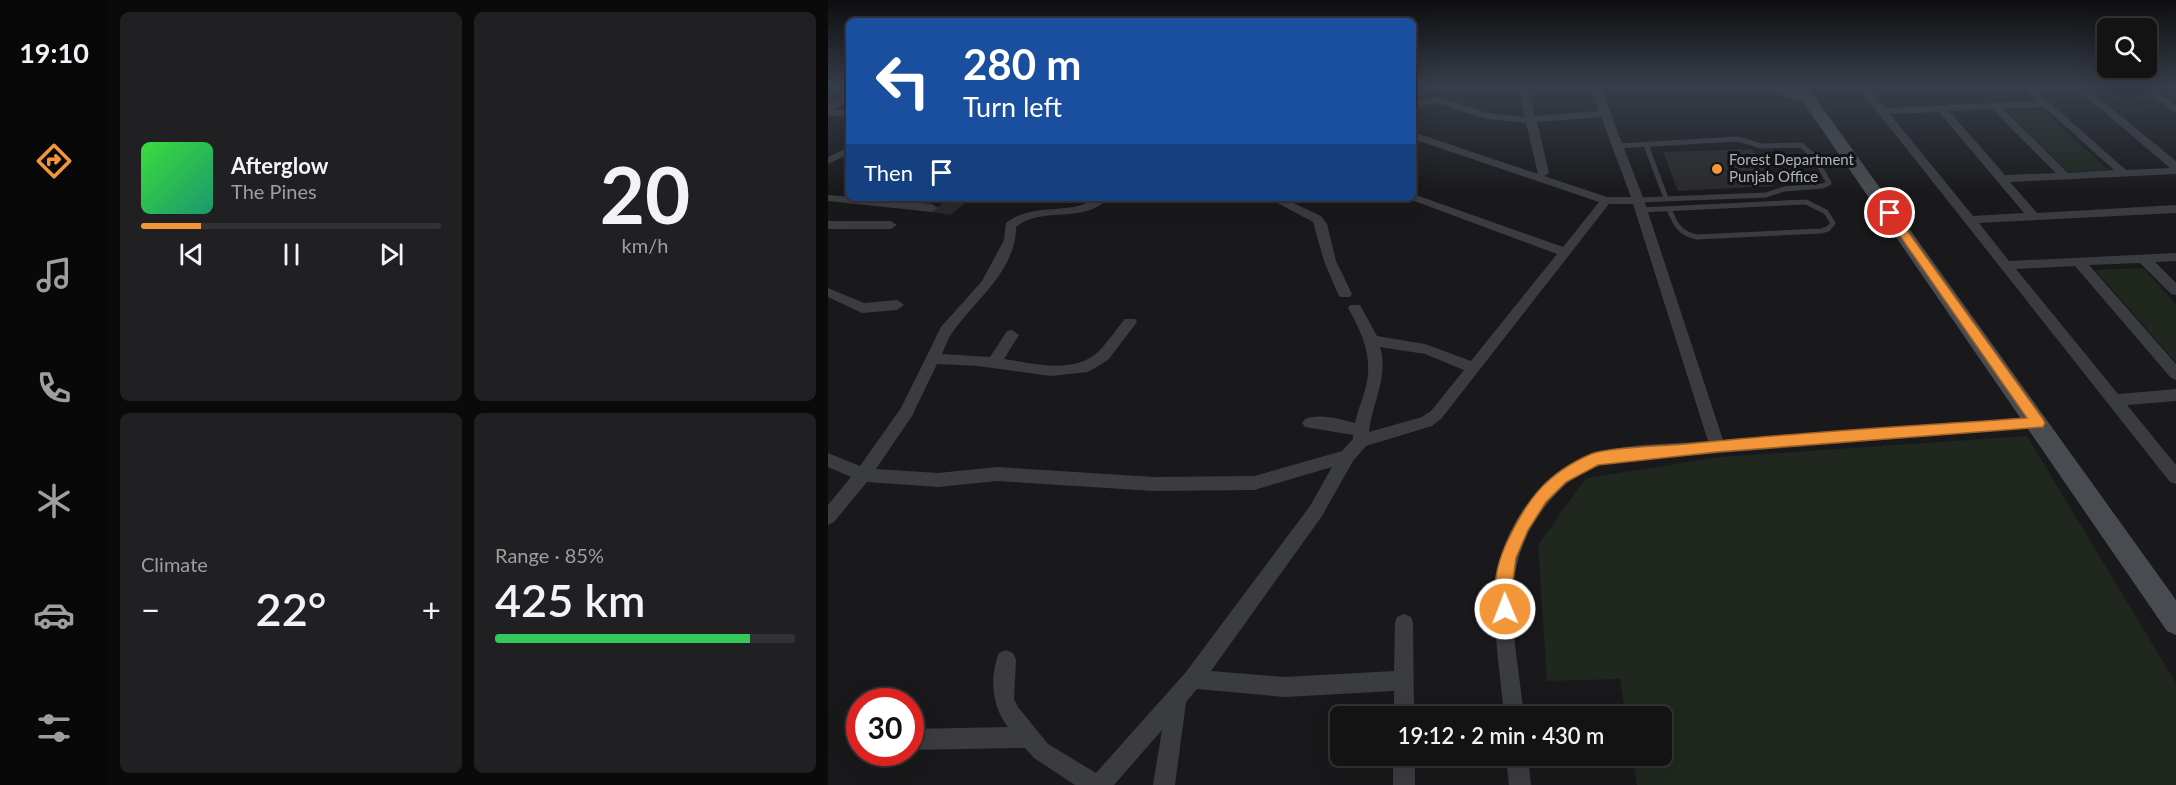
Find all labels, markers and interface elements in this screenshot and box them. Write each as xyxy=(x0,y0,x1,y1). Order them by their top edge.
map controls xyxy=(2097,18,2157,78)
button: search xyxy=(2097,18,2157,78)
text: 19:10 xyxy=(19,36,89,69)
text: 280 m xyxy=(963,39,1081,89)
icon: left xyxy=(864,42,942,120)
text: Turn left xyxy=(963,90,1062,123)
icon: directions xyxy=(33,140,75,182)
text: 20 xyxy=(600,147,690,241)
place label: Forest Department Punjab Office xyxy=(1729,150,1855,185)
text: Afterglow xyxy=(231,152,328,179)
icon: arrive xyxy=(925,156,958,189)
text: Then xyxy=(864,159,913,186)
marker: Forest Department Punjab Office xyxy=(1710,162,1724,176)
text: The Pines xyxy=(231,179,317,203)
pin xyxy=(1864,187,1915,238)
icon: arrive xyxy=(1873,196,1906,229)
text: km/h xyxy=(622,233,668,257)
icon: previous xyxy=(175,238,208,271)
icon: pause xyxy=(275,238,308,271)
icon: next xyxy=(375,238,408,271)
icon: music xyxy=(33,254,75,296)
icon: phone xyxy=(33,367,75,409)
icon: climate xyxy=(33,480,75,522)
text: Range · 85% xyxy=(495,543,604,567)
text: Climate xyxy=(141,552,208,576)
text: 425 km xyxy=(495,573,645,627)
position arrow xyxy=(1473,577,1537,641)
text: 22° xyxy=(256,582,326,636)
text: − xyxy=(141,589,160,629)
text: + xyxy=(422,589,441,629)
icon: car xyxy=(33,594,75,636)
speed limit sign: 30 xyxy=(846,688,924,766)
icon: filters xyxy=(33,707,75,749)
text: 19:12 · 2 min · 430 m xyxy=(1398,722,1604,749)

